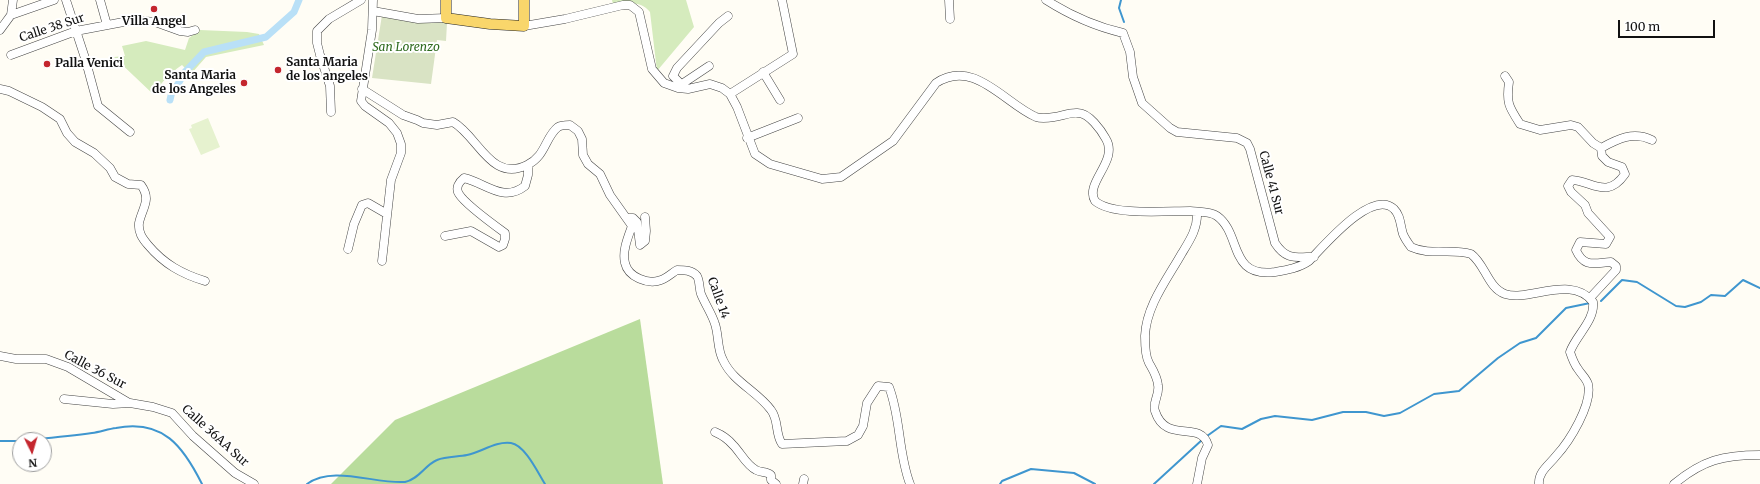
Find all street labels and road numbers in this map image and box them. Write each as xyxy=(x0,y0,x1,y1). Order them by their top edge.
street label: Calle 38 Sur xyxy=(18,11,86,45)
street label: Calle 41 Sur xyxy=(1256,149,1286,217)
street label: Calle 14 xyxy=(704,275,732,321)
street label: Calle 36 Sur xyxy=(62,348,128,392)
street label: Calle 36AA Sur xyxy=(179,402,251,470)

